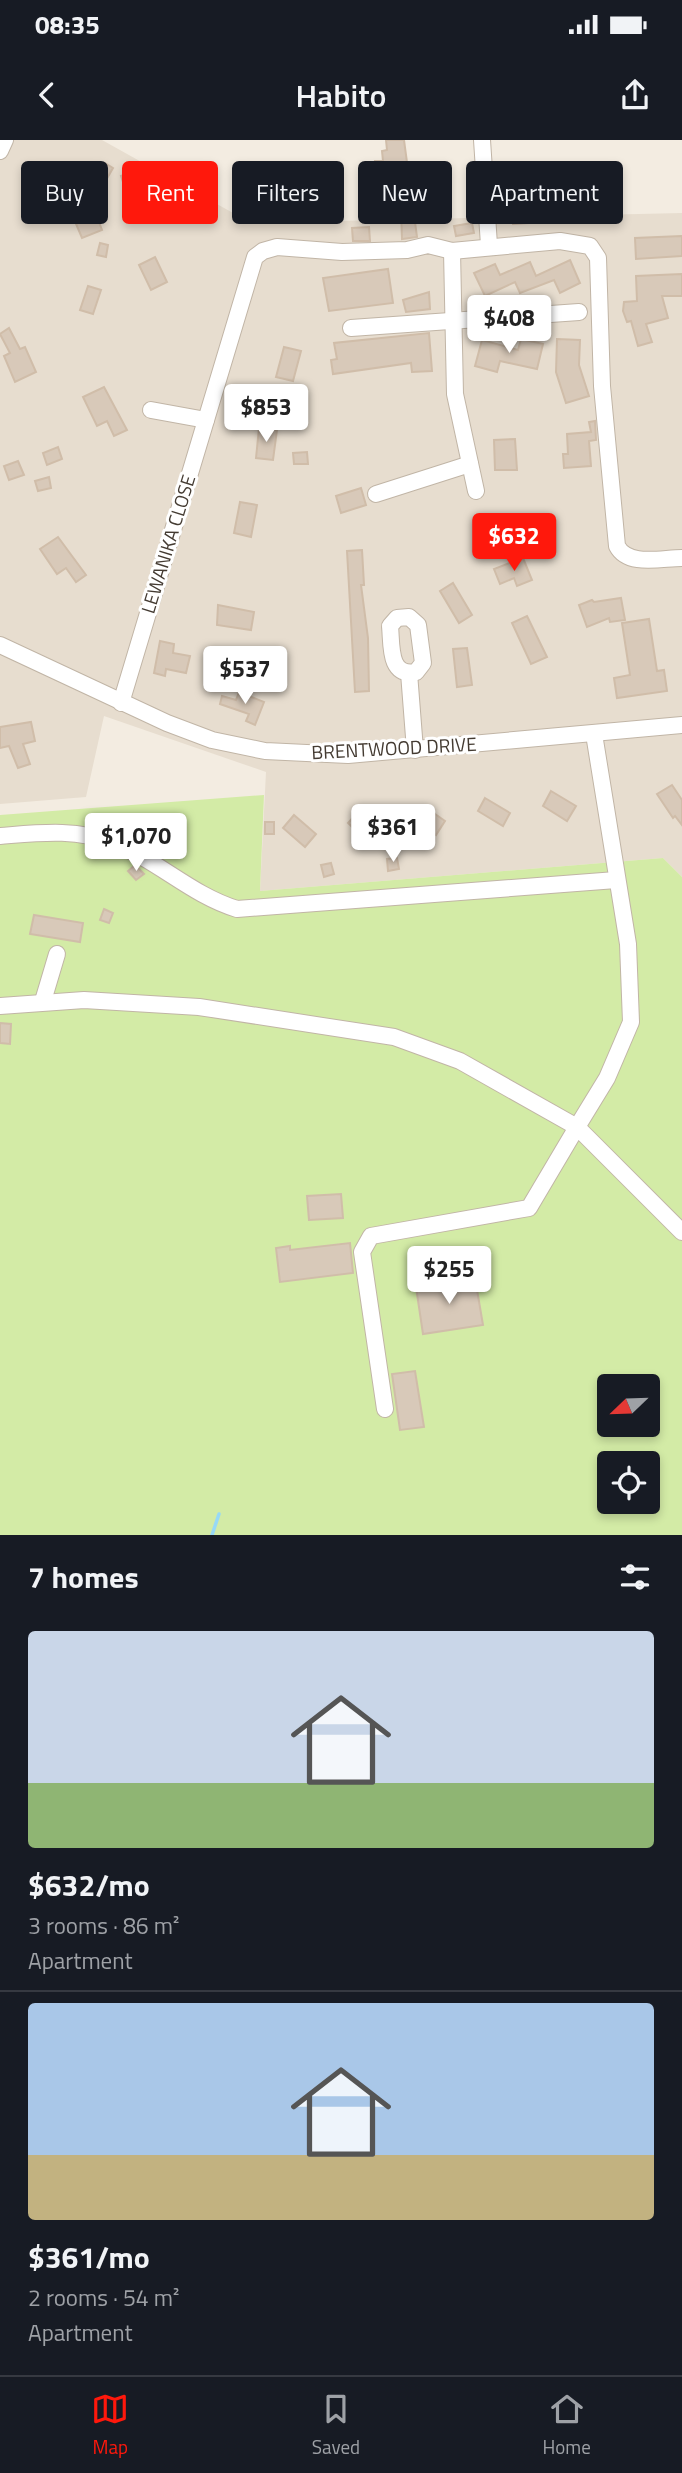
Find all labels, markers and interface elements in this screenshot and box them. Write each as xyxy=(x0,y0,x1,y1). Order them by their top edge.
text: 08:35 xyxy=(35,5,100,44)
text: Habito xyxy=(295,71,387,119)
icon: back xyxy=(28,76,66,114)
icon: share xyxy=(616,76,654,114)
chip: Buy xyxy=(21,161,108,224)
chip: Rent xyxy=(122,161,218,224)
chip: Filters xyxy=(232,161,344,224)
chip: New xyxy=(358,161,452,224)
chip: Apartment xyxy=(466,161,623,224)
pin: $408 xyxy=(468,296,550,355)
text: $408 xyxy=(483,300,535,335)
pin: $853 xyxy=(225,384,307,444)
text: $853 xyxy=(240,389,292,424)
street label: LEWANIKA CLOSE xyxy=(133,471,202,617)
pin: $632 xyxy=(473,514,555,573)
text: $632 xyxy=(488,518,540,553)
pin: $537 xyxy=(204,646,286,706)
text: $537 xyxy=(219,651,271,686)
street label: BRENTWOOD DRIVE xyxy=(311,729,477,766)
pin: $361 xyxy=(352,804,434,864)
text: $361 xyxy=(367,809,419,844)
pin: $1,070 xyxy=(79,814,193,873)
text: $1,070 xyxy=(101,818,171,853)
pin: $255 xyxy=(408,1246,490,1306)
text: $255 xyxy=(423,1251,475,1286)
north arrow xyxy=(597,1374,660,1437)
map controls xyxy=(597,1374,660,1514)
button: locate xyxy=(597,1451,660,1514)
text: 7 homes xyxy=(28,1554,139,1600)
icon: filters xyxy=(616,1558,654,1596)
icon: home xyxy=(278,1677,404,1803)
text: $632/mo xyxy=(28,1862,150,1908)
text: 3 rooms · 86 m² xyxy=(28,1908,179,1943)
text: Apartment xyxy=(28,1943,133,1978)
icon: home xyxy=(278,2049,404,2175)
text: $361/mo xyxy=(28,2234,150,2280)
text: 2 rooms · 54 m² xyxy=(28,2280,179,2315)
text: Apartment xyxy=(28,2315,133,2350)
tab: Map xyxy=(91,2390,129,2461)
tab: Saved xyxy=(312,2390,360,2461)
tab: Home xyxy=(543,2390,591,2461)

